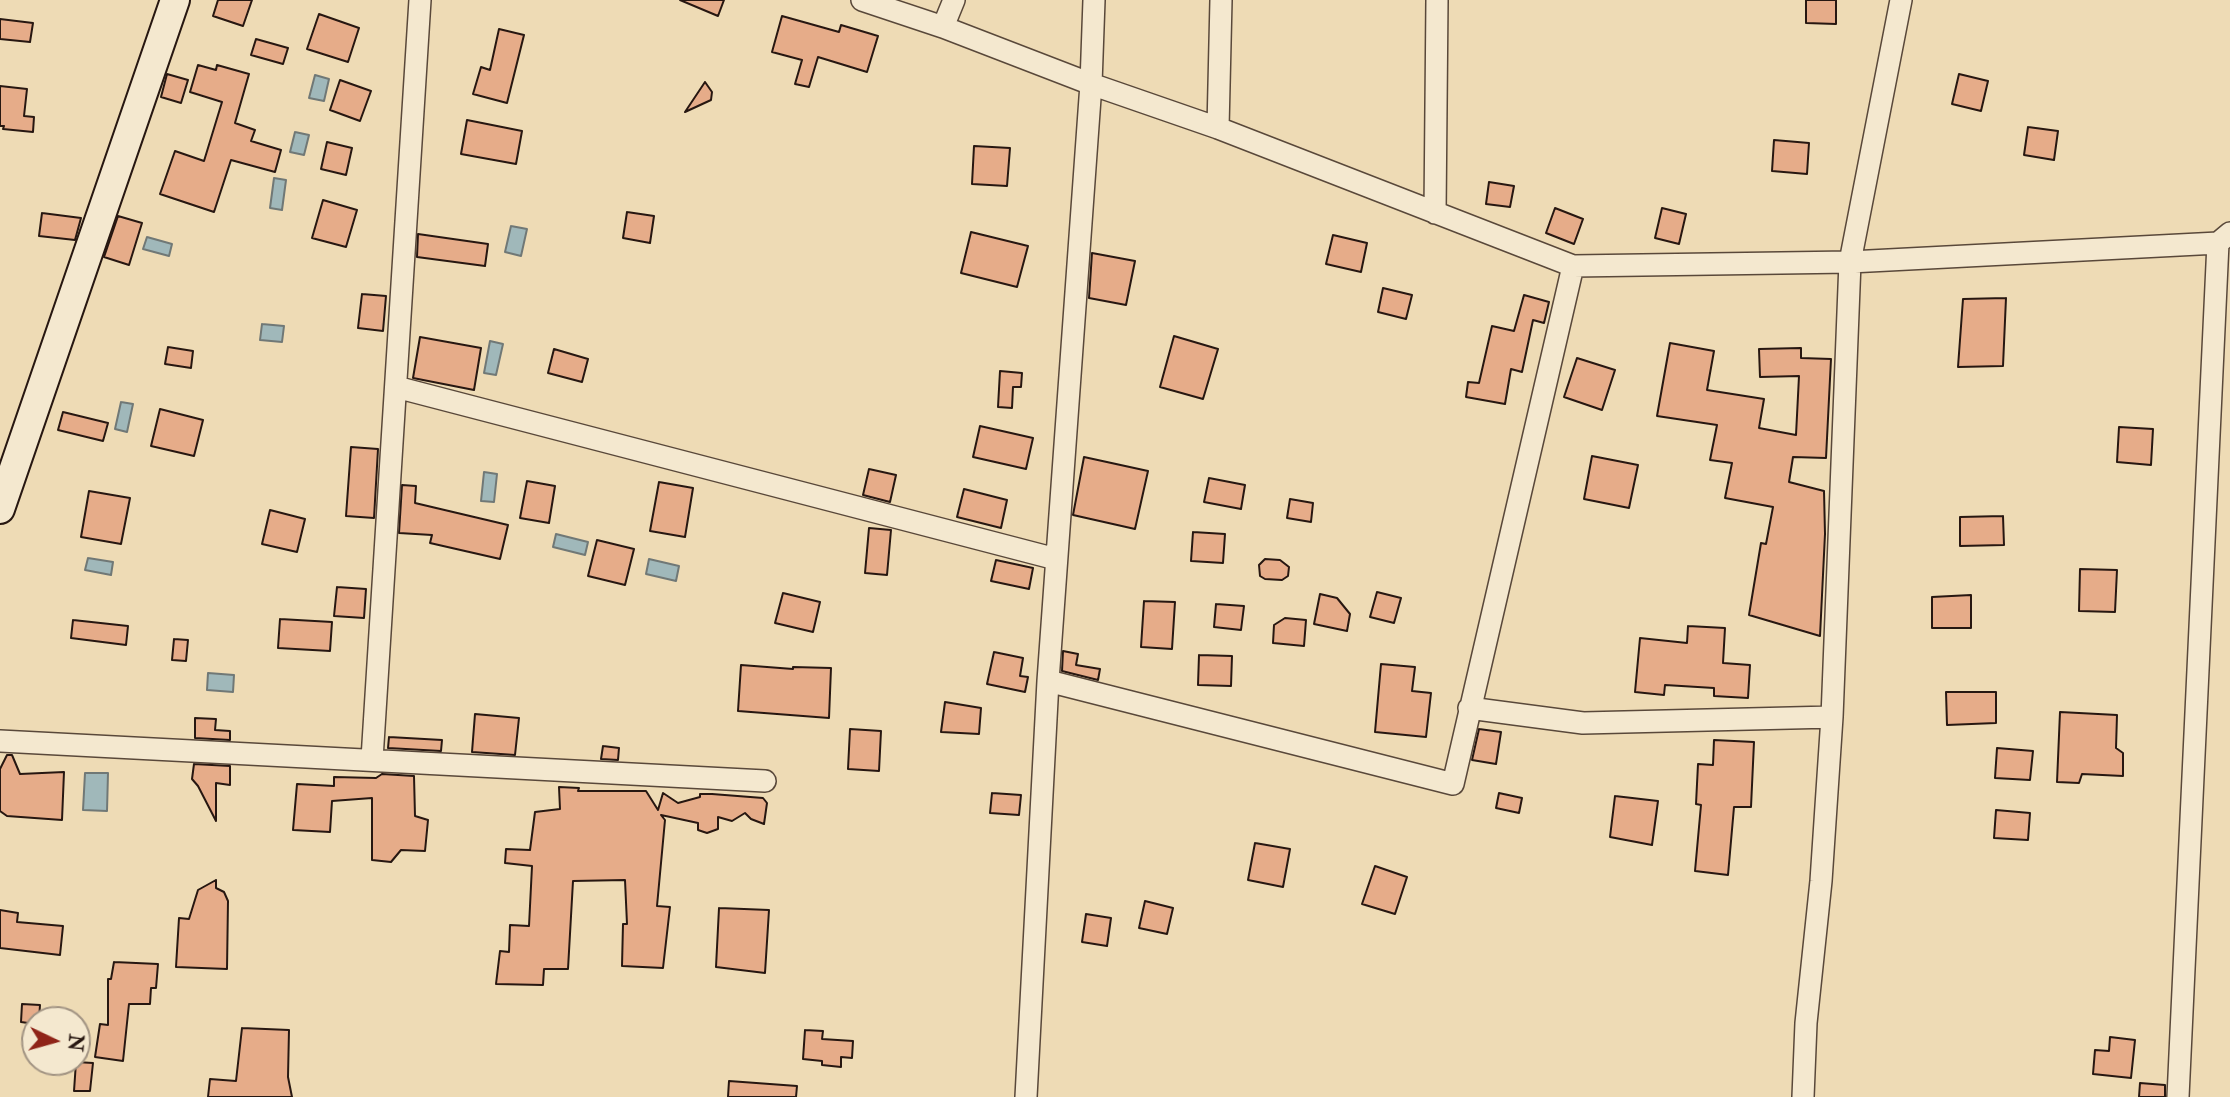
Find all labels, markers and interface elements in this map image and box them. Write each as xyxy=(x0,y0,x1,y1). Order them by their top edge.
north arrow xyxy=(21,1006,91,1076)
text: N xyxy=(62,1033,88,1052)

